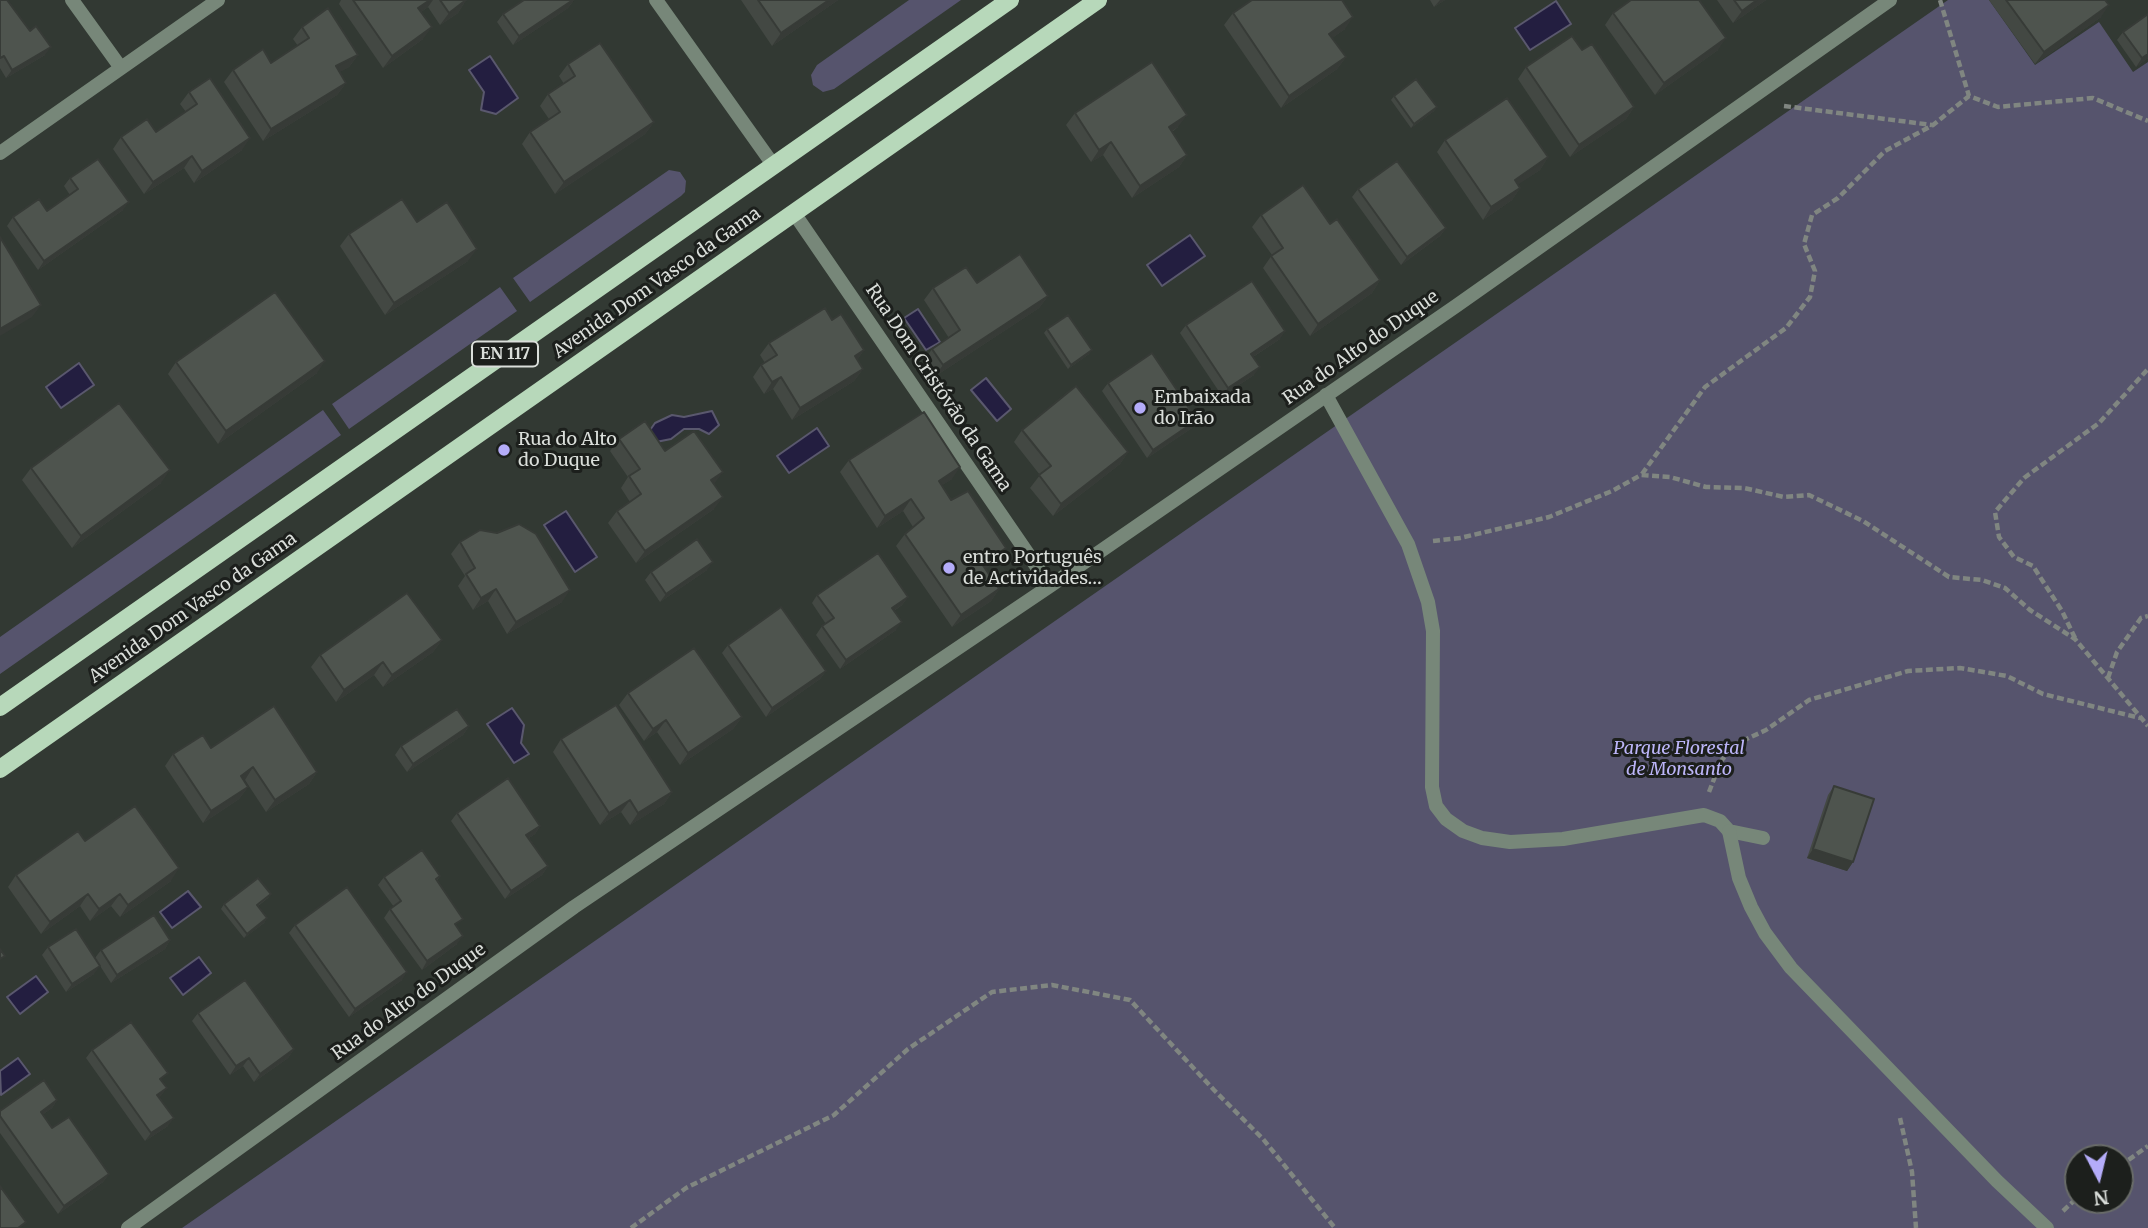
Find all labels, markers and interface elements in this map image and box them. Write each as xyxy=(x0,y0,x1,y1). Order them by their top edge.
street label: Avenida Dom Vasco da Gama xyxy=(549,203,765,363)
street label: Rua Dom Cristóvão da Gama xyxy=(861,280,1015,496)
street label: Rua do Alto do Duque xyxy=(1279,286,1443,410)
road number: EN 117 xyxy=(472,342,538,366)
place label: Embaixada do Irão xyxy=(1154,387,1251,430)
marker: Embaixada do Irão xyxy=(1132,400,1148,416)
place label: Rua do Alto do Duque xyxy=(518,429,617,472)
marker: Rua do Alto do Duque xyxy=(496,442,512,458)
street label: Avenida Dom Vasco da Gama xyxy=(85,528,301,688)
place label: entro Português de Actividades… xyxy=(963,547,1102,590)
marker: entro Português de Actividades… xyxy=(941,560,957,576)
park label: Parque Florestal de Monsanto xyxy=(1613,738,1745,780)
street label: Rua do Alto do Duque xyxy=(328,939,490,1065)
north arrow xyxy=(2064,1144,2134,1214)
text: N xyxy=(2092,1185,2110,1211)

